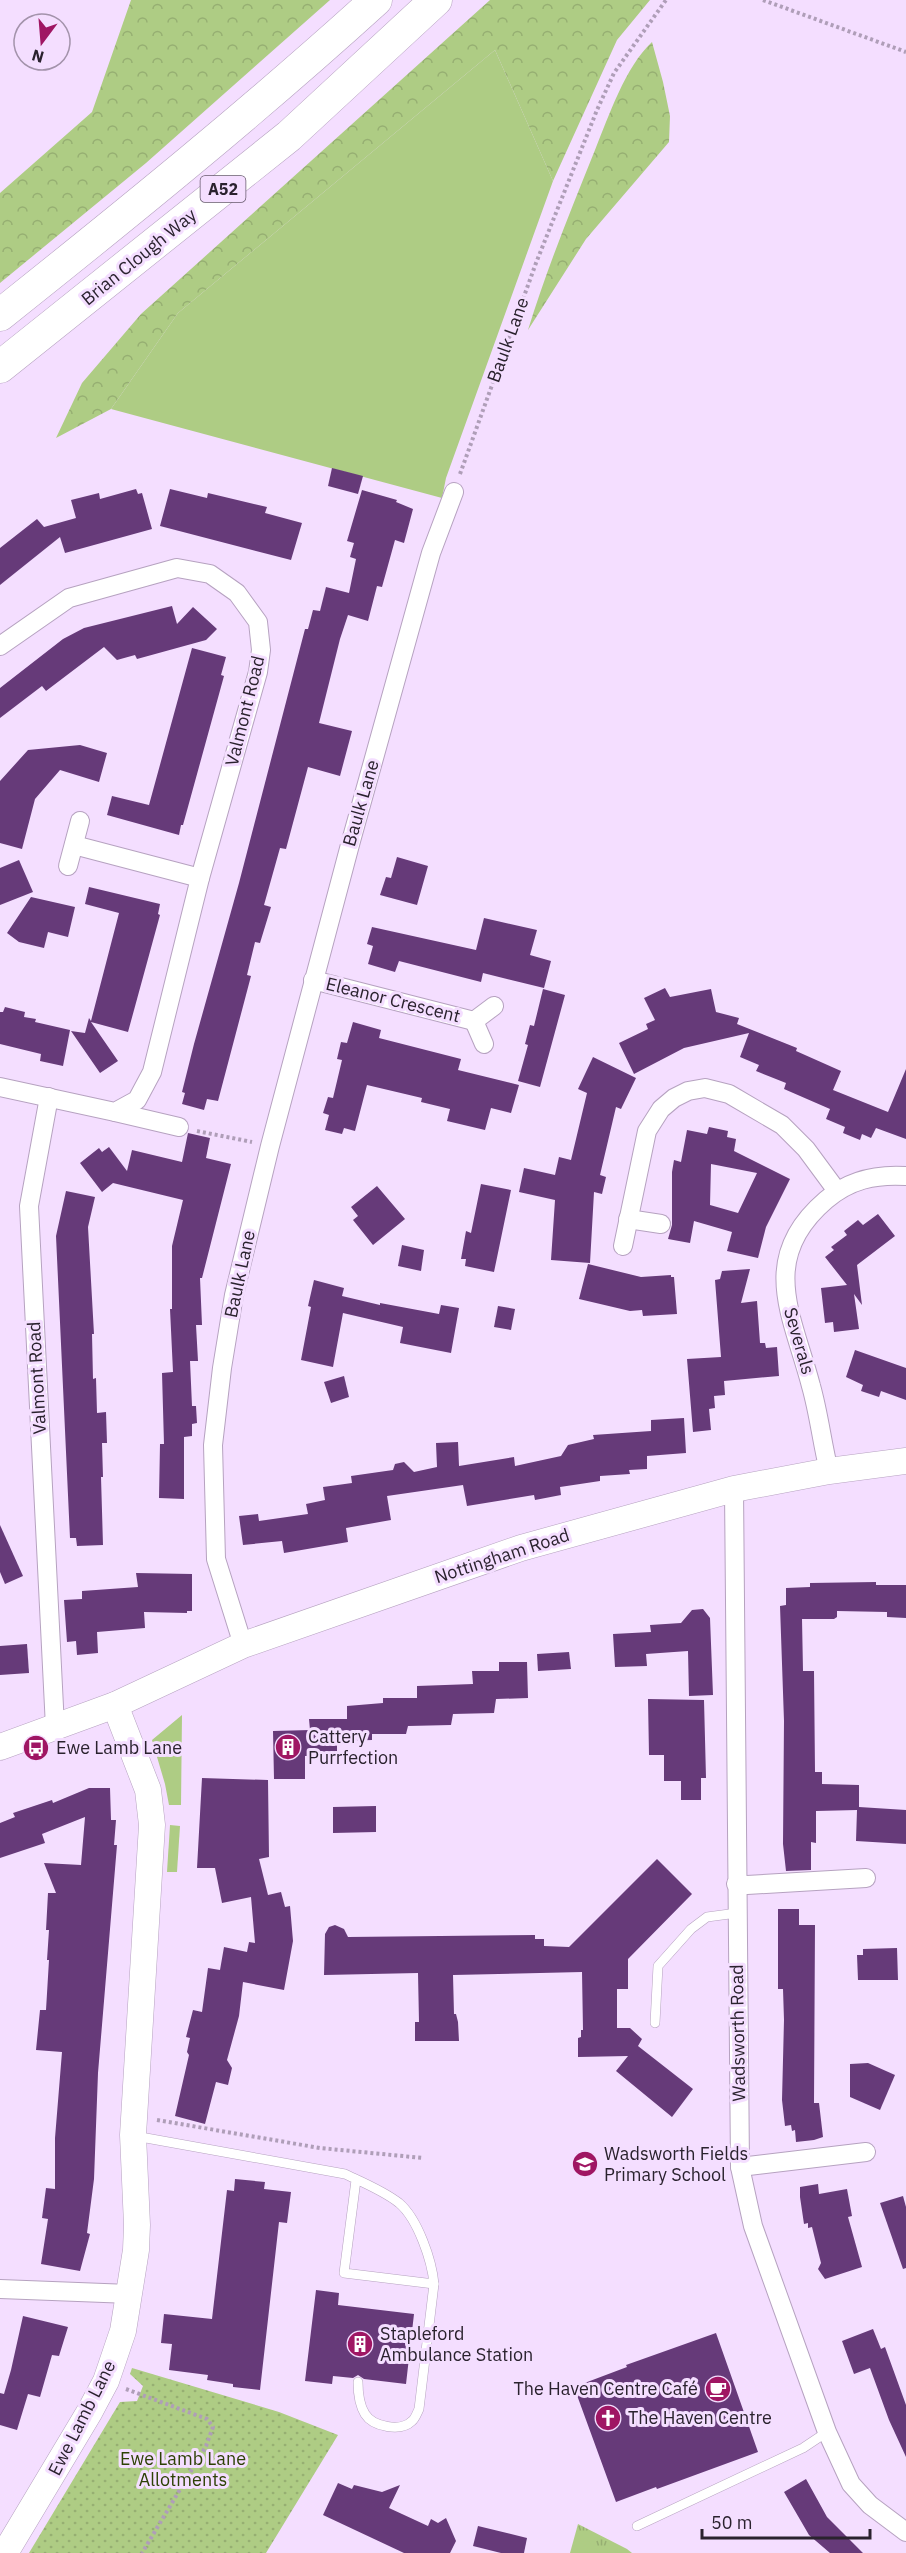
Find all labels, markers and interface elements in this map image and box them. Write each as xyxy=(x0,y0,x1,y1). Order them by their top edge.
north arrow xyxy=(12,12,72,72)
text: N xyxy=(30,45,46,68)
road number: A52 xyxy=(200,176,246,202)
street label: Brian Clough Way xyxy=(76,203,201,310)
street label: Baulk Lane xyxy=(482,294,534,386)
street label: Valmont Road xyxy=(220,653,269,768)
street label: Baulk Lane xyxy=(337,757,384,849)
street label: Eleanor Crescent xyxy=(324,972,463,1027)
street label: Baulk Lane xyxy=(219,1228,260,1320)
street label: Severals xyxy=(779,1305,820,1377)
street label: Valmont Road xyxy=(22,1321,51,1435)
street label: Nottingham Road xyxy=(431,1523,572,1588)
place label: Cattery Purrfection xyxy=(308,1725,398,1769)
building icon: Cattery Purrfection xyxy=(273,1732,303,1762)
bus stop icon: Ewe Lamb Lane xyxy=(21,1733,51,1763)
place label: Ewe Lamb Lane xyxy=(56,1736,182,1759)
street label: Wadsworth Road xyxy=(725,1964,750,2102)
place label: Wadsworth Fields Primary School xyxy=(604,2142,748,2186)
school or university icon: Wadsworth Fields Primary School xyxy=(570,2149,600,2179)
place label: Stapleford Ambulance Station xyxy=(380,2322,533,2366)
building icon: Stapleford Ambulance Station xyxy=(345,2329,375,2359)
street label: Ewe Lamb Lane xyxy=(43,2356,120,2479)
cafe icon: The Haven Centre Café xyxy=(703,2374,733,2404)
place label: The Haven Centre Café xyxy=(513,2377,698,2400)
church icon: The Haven Centre xyxy=(593,2403,623,2433)
place label: The Haven Centre xyxy=(628,2406,772,2429)
park label: Ewe Lamb Lane Allotments xyxy=(120,2447,246,2491)
scale bar xyxy=(702,2502,870,2540)
text: 50 m xyxy=(711,2511,753,2534)

